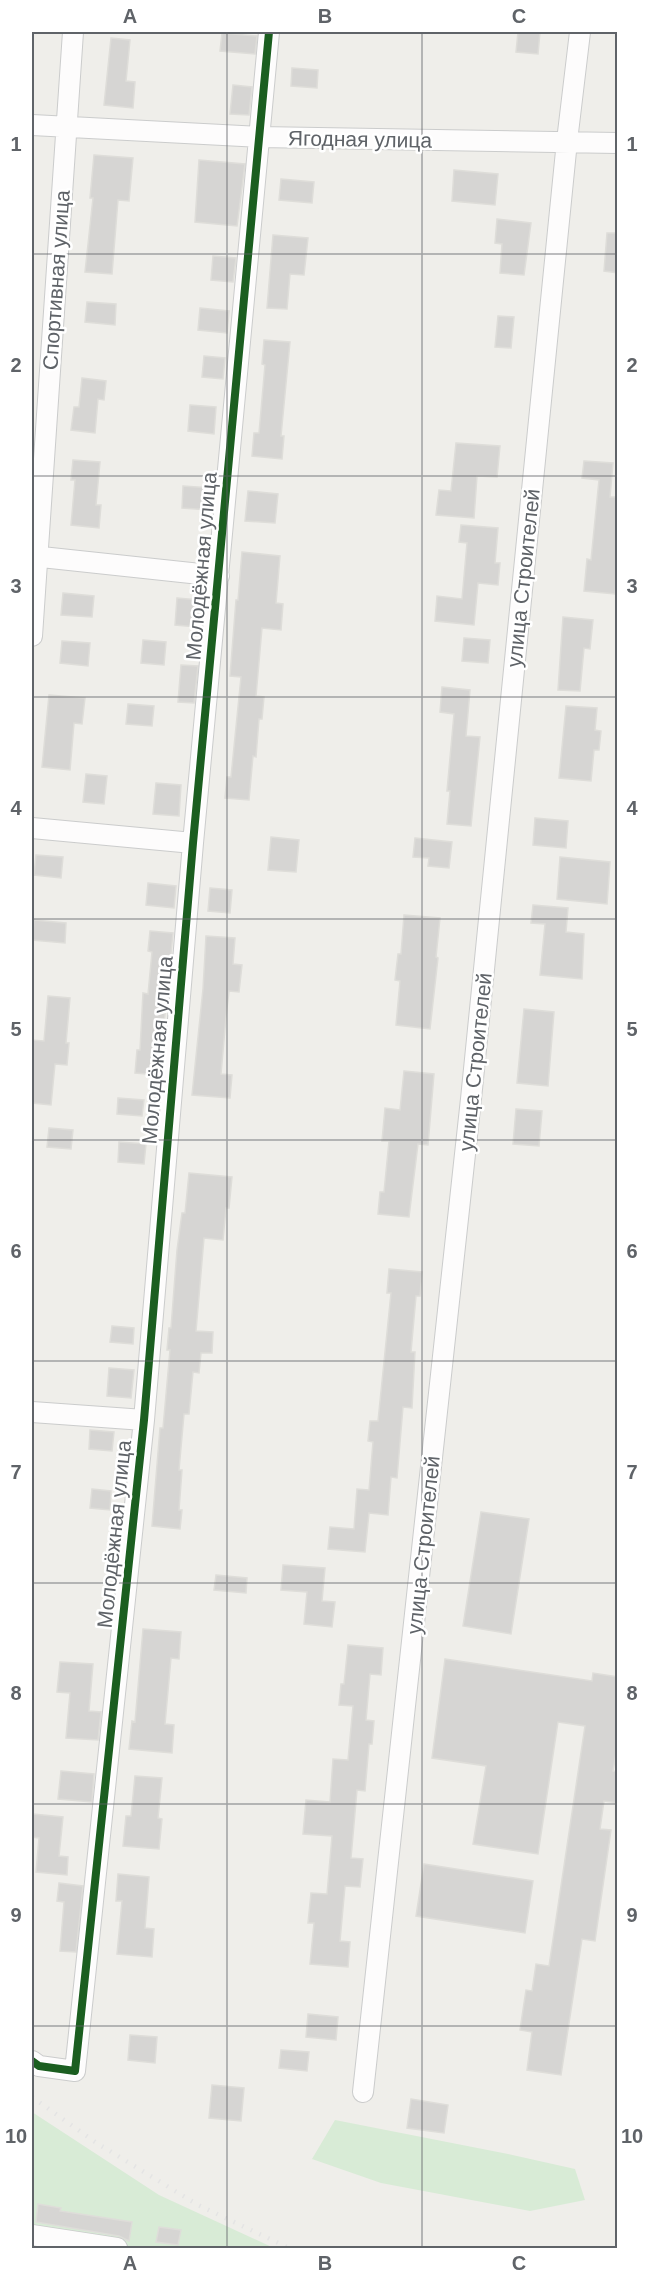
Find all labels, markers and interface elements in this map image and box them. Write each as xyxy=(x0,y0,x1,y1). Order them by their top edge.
text: A xyxy=(123,5,137,27)
text: B xyxy=(318,5,332,27)
text: C xyxy=(512,5,526,27)
street label: Ягодная улица xyxy=(288,126,433,152)
text: 1 xyxy=(10,133,22,155)
text: 1 xyxy=(626,133,638,155)
street label: Спортивная улица xyxy=(38,189,74,371)
text: 2 xyxy=(10,354,22,376)
text: 2 xyxy=(626,354,638,376)
street label: Молодёжная улица xyxy=(181,471,221,661)
street label: улица Строителей xyxy=(502,488,544,668)
text: 3 xyxy=(10,575,22,597)
text: 3 xyxy=(626,575,638,597)
text: 4 xyxy=(10,797,22,819)
text: 4 xyxy=(626,797,638,819)
street label: Молодёжная улица xyxy=(137,955,177,1145)
street label: улица Строителей xyxy=(454,972,496,1152)
text: 5 xyxy=(10,1018,22,1040)
text: 5 xyxy=(626,1018,638,1040)
text: 6 xyxy=(10,1240,22,1262)
text: 6 xyxy=(626,1240,638,1262)
street label: Молодёжная улица xyxy=(93,1439,135,1629)
street label: улица Строителей xyxy=(402,1455,444,1635)
text: 7 xyxy=(10,1461,22,1483)
text: 7 xyxy=(626,1461,638,1483)
text: 8 xyxy=(10,1682,22,1704)
text: 8 xyxy=(626,1682,638,1704)
text: 9 xyxy=(10,1904,22,1926)
text: 9 xyxy=(626,1904,638,1926)
text: 10 xyxy=(5,2125,27,2147)
text: 10 xyxy=(621,2125,643,2147)
text: A xyxy=(123,2252,137,2274)
text: B xyxy=(318,2252,332,2274)
text: C xyxy=(512,2252,526,2274)

